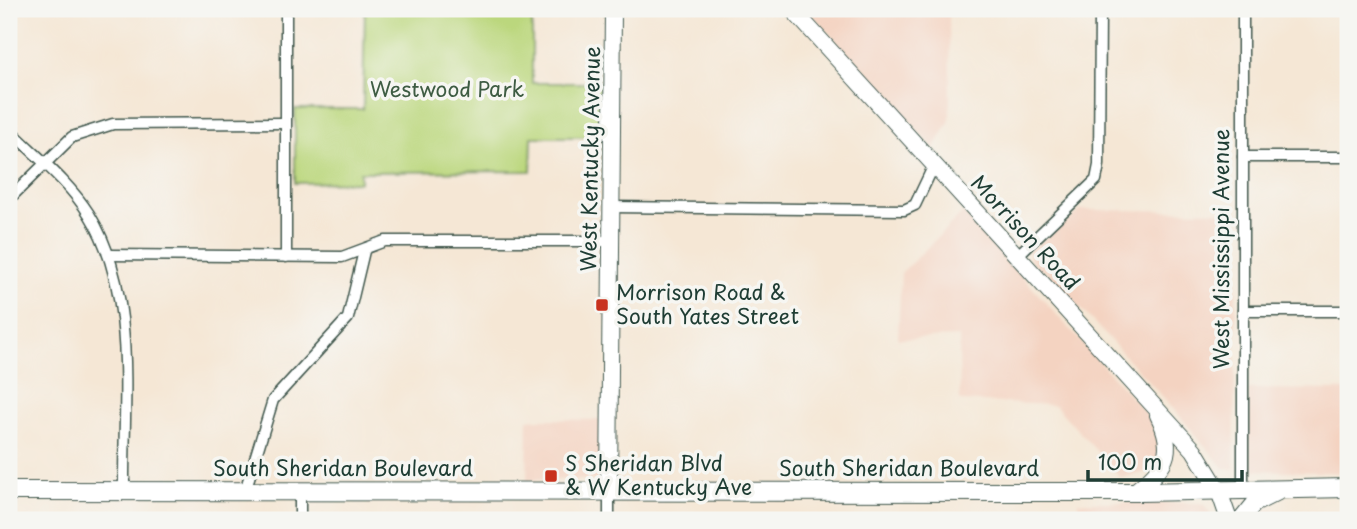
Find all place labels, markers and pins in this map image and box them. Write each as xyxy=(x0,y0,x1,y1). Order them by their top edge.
place label: Morrison Road & South Yates Street xyxy=(616,275,799,331)
marker: Morrison Road & South Yates Street xyxy=(594,297,610,313)
place label: S Sheridan Blvd & W Kentucky Ave xyxy=(565,446,752,502)
marker: S Sheridan Blvd & W Kentucky Ave xyxy=(543,468,559,484)

